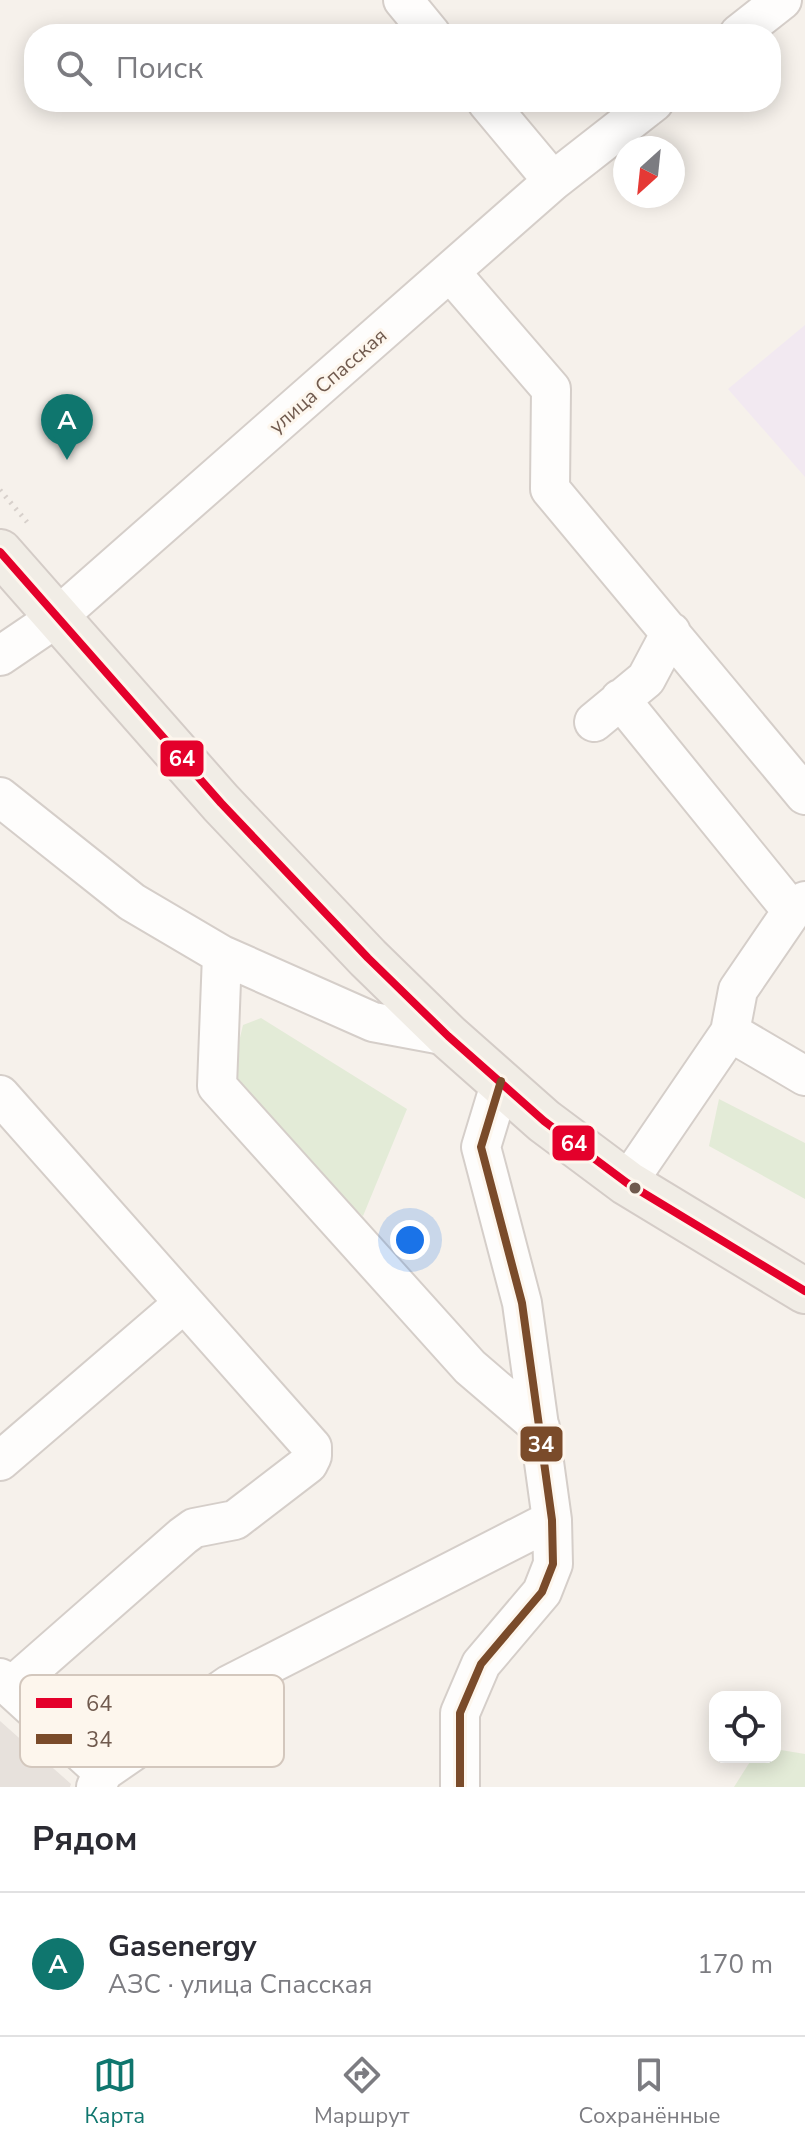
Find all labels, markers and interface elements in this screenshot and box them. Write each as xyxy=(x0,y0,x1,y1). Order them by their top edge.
search box xyxy=(24,24,781,112)
icon: search xyxy=(52,46,96,90)
text: Поиск xyxy=(116,48,203,89)
north arrow xyxy=(613,136,685,208)
street label: улица Спасская xyxy=(263,322,393,440)
pin: A xyxy=(41,394,93,460)
line badge: 64 xyxy=(159,739,205,778)
text: 64 xyxy=(169,744,195,774)
line badge: 64 xyxy=(551,1124,596,1162)
text: 64 xyxy=(561,1129,587,1159)
unlabelled marker xyxy=(627,1180,643,1196)
your location xyxy=(390,1220,430,1260)
line badge: 34 xyxy=(519,1425,564,1463)
text: 34 xyxy=(528,1430,554,1460)
legend xyxy=(20,1675,284,1767)
text: 64 xyxy=(86,1689,112,1719)
map controls xyxy=(709,1691,781,1763)
button: locate xyxy=(709,1691,781,1763)
text: 34 xyxy=(86,1725,112,1755)
text: Рядом xyxy=(32,1816,138,1862)
text: Gasenergy xyxy=(108,1926,257,1967)
text: A xyxy=(48,1947,68,1982)
text: 170 m xyxy=(697,1947,773,1982)
text: АЗС · улица Спасская xyxy=(108,1967,373,2002)
tab: Карта xyxy=(84,2053,145,2131)
tab: Маршрут xyxy=(314,2053,410,2131)
tab: Сохранённые xyxy=(578,2053,721,2131)

